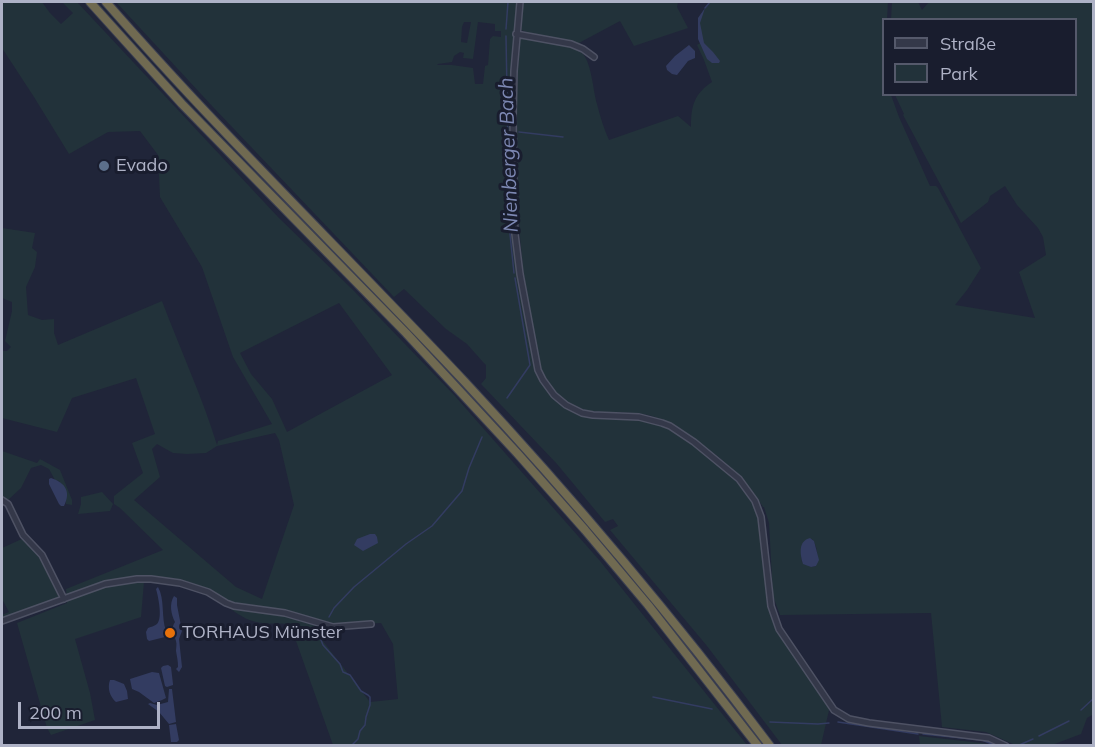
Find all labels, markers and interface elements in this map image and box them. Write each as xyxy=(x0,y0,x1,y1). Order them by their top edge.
legend xyxy=(882,18,1077,96)
text: Straße xyxy=(940,32,996,55)
text: Park xyxy=(940,62,978,85)
water label: Nienberger Bach xyxy=(494,77,524,233)
place label: Evado xyxy=(116,155,168,177)
marker: Evado xyxy=(97,159,111,173)
place label: TORHAUS Münster xyxy=(182,622,342,644)
marker: TORHAUS Münster xyxy=(163,626,177,640)
scale bar xyxy=(21,690,164,728)
text: 200 m xyxy=(29,701,82,724)

